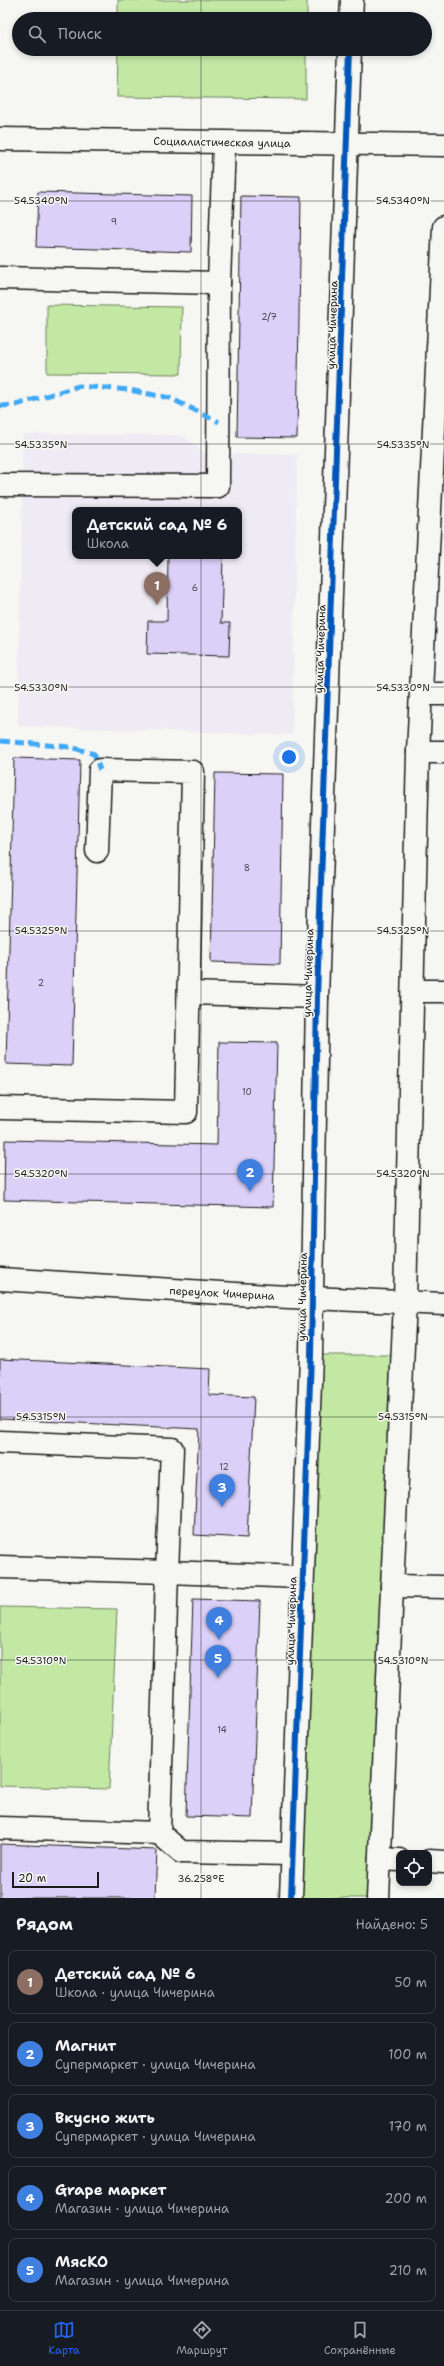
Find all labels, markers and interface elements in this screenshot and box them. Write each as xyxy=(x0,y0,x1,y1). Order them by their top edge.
search box xyxy=(12,12,432,56)
icon: search xyxy=(26,23,48,45)
text: Поиск xyxy=(58,24,102,44)
street label: Социалистическая улица xyxy=(153,134,291,151)
text: 54.5340°N xyxy=(14,194,68,207)
text: 54.5340°N xyxy=(376,194,430,207)
house number: 9 xyxy=(111,216,117,228)
street label: улица Чичерина xyxy=(323,280,342,370)
house number: 2/7 xyxy=(261,311,277,323)
text: 54.5335°N xyxy=(15,438,67,451)
text: 54.5335°N xyxy=(377,438,429,451)
popup xyxy=(72,507,242,559)
text: Детский сад № 6 xyxy=(87,515,227,535)
text: Школа xyxy=(87,535,129,552)
pin: 1 xyxy=(144,572,170,605)
house number: 6 xyxy=(192,582,198,594)
street label: улица Чичерина xyxy=(311,604,330,694)
text: 54.5330°N xyxy=(14,681,68,694)
text: 54.5330°N xyxy=(376,681,430,694)
your location xyxy=(279,747,299,767)
house number: 8 xyxy=(244,862,250,874)
text: 54.5325°N xyxy=(15,924,67,937)
text: 54.5325°N xyxy=(377,924,429,937)
street label: улица Чичерина xyxy=(299,928,318,1018)
house number: 2 xyxy=(38,977,44,989)
house number: 10 xyxy=(242,1086,252,1098)
pin: 2 xyxy=(237,1159,263,1192)
text: 54.5320°N xyxy=(14,1167,68,1180)
text: 54.5320°N xyxy=(376,1167,430,1180)
street label: улица Чичерина xyxy=(294,1252,311,1342)
street label: переулок Чичерина xyxy=(169,1283,275,1304)
text: 54.5315°N xyxy=(16,1410,66,1423)
text: 54.5315°N xyxy=(378,1410,428,1423)
house number: 12 xyxy=(219,1461,229,1473)
pin: 3 xyxy=(209,1474,235,1507)
street label: улица Чичерина xyxy=(282,1576,301,1666)
pin: 4 xyxy=(206,1607,232,1640)
pin: 5 xyxy=(205,1645,231,1678)
text: 54.5310°N xyxy=(16,1654,66,1667)
text: 54.5310°N xyxy=(378,1654,428,1667)
house number: 14 xyxy=(217,1724,227,1736)
map controls xyxy=(396,1850,432,1886)
button: locate xyxy=(396,1850,432,1886)
scale bar xyxy=(12,1870,99,1889)
text: 20 m xyxy=(18,1871,46,1886)
text: 36.258°E xyxy=(177,1872,225,1885)
text: Рядом xyxy=(16,1913,73,1935)
text: Найдено: 5 xyxy=(355,1916,428,1933)
text: Детский сад № 6 xyxy=(55,1964,196,1984)
text: 1 xyxy=(27,1974,33,1991)
text: 50 m xyxy=(394,1974,427,1991)
text: Школа · улица Чичерина xyxy=(55,1984,215,2001)
text: Магнит xyxy=(55,2036,116,2056)
text: 2 xyxy=(25,2046,35,2063)
text: 100 m xyxy=(388,2046,427,2063)
text: Супермаркет · улица Чичерина xyxy=(55,2056,256,2073)
text: Вкусно жить xyxy=(55,2108,155,2128)
text: 3 xyxy=(25,2118,35,2135)
text: 170 m xyxy=(389,2118,427,2135)
text: Супермаркет · улица Чичерина xyxy=(55,2128,256,2145)
text: Grape маркет xyxy=(55,2180,167,2200)
text: 4 xyxy=(25,2190,35,2207)
text: 200 m xyxy=(385,2190,427,2207)
text: Магазин · улица Чичерина xyxy=(55,2200,229,2217)
text: МясКО xyxy=(55,2252,108,2272)
text: 5 xyxy=(26,2262,34,2279)
text: 210 m xyxy=(389,2262,427,2279)
text: Магазин · улица Чичерина xyxy=(55,2272,229,2289)
tab: Карта xyxy=(48,2319,80,2358)
tab: Маршрут xyxy=(176,2319,227,2358)
tab: Сохранённые xyxy=(324,2319,396,2358)

